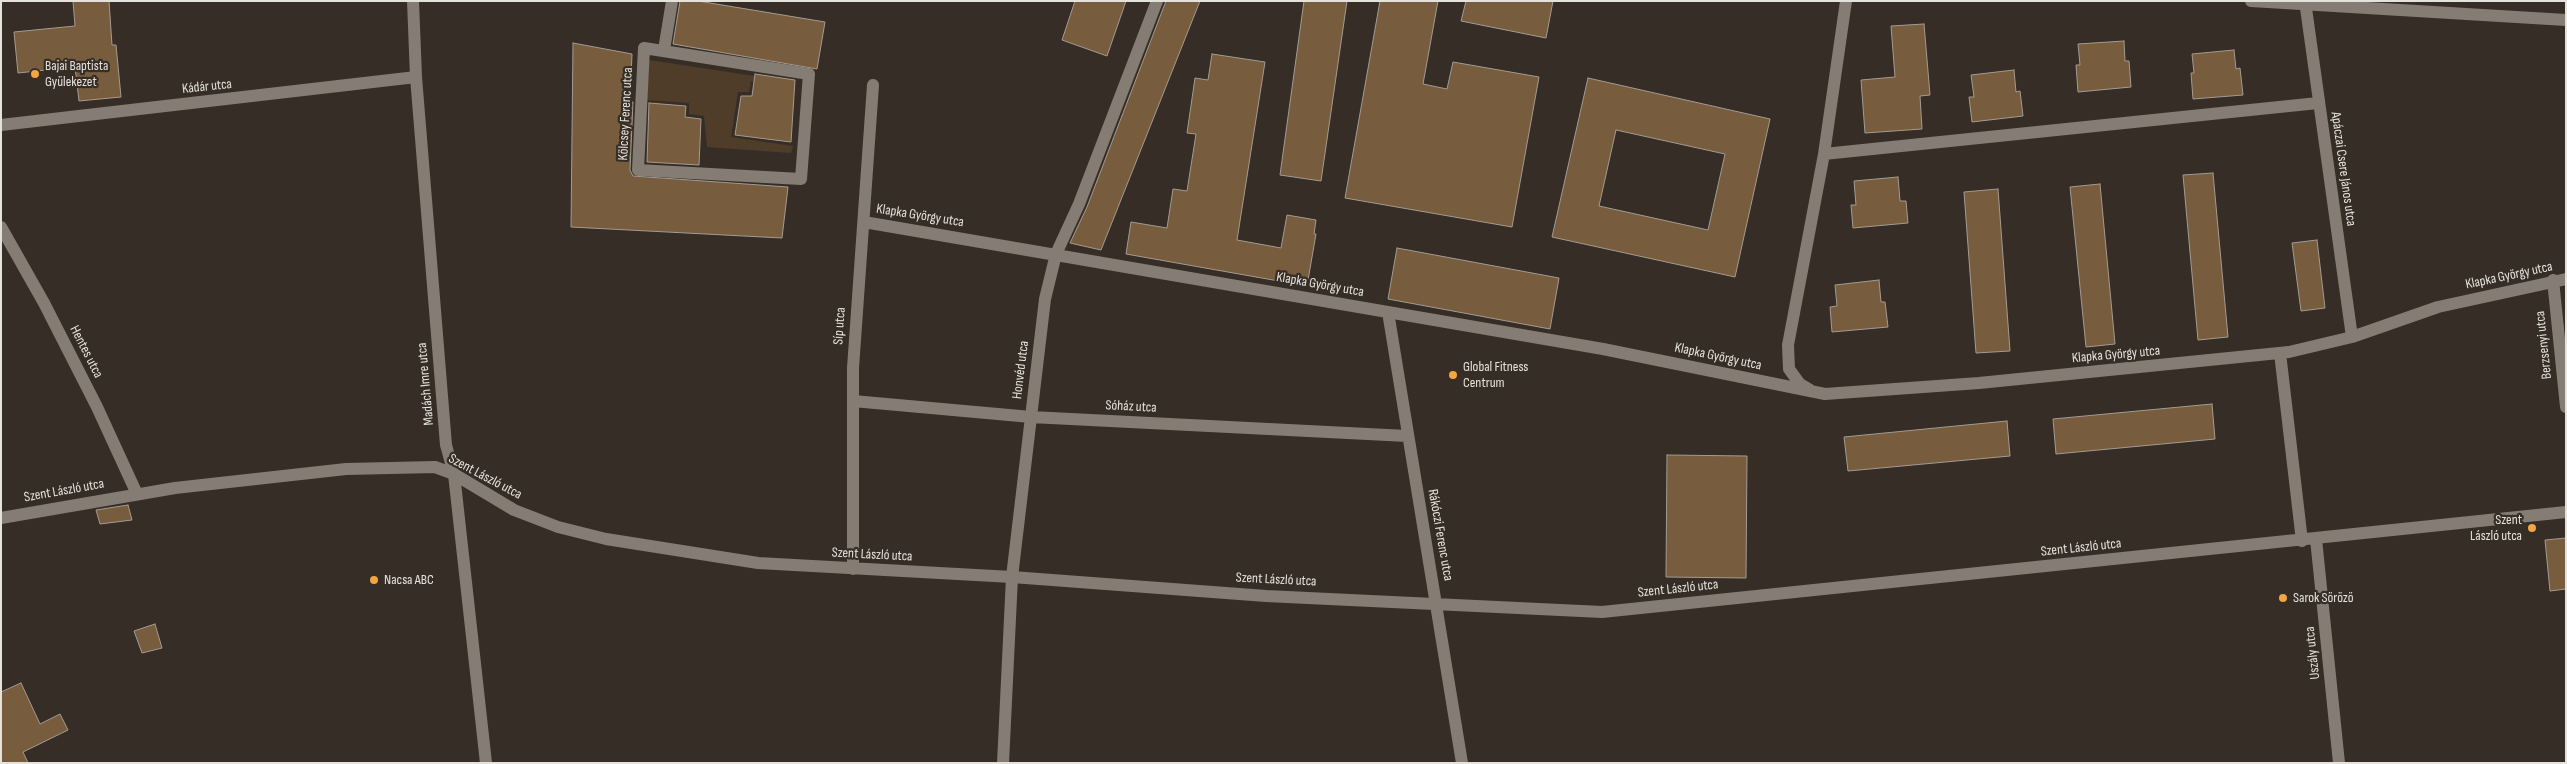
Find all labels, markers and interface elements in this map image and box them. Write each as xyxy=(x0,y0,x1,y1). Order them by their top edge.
place label: Bajai Baptista Gyülekezet xyxy=(45,58,108,90)
street label: Kölcsey Ferenc utca xyxy=(615,67,637,161)
marker: Bajai Baptista Gyülekezet xyxy=(29,68,41,80)
street label: Kádár utca xyxy=(181,76,233,98)
street label: Apáczai Csere János utca xyxy=(2327,111,2359,227)
street label: Klapka György utca xyxy=(875,201,965,231)
street label: Klapka György utca xyxy=(2464,259,2554,293)
street label: Klapka György utca xyxy=(1275,269,1365,301)
street label: Síp utca xyxy=(830,307,850,345)
street label: Berzsenyi utca xyxy=(2532,310,2556,380)
street label: Hentes utca xyxy=(66,323,106,381)
street label: Honvéd utca xyxy=(1009,340,1033,400)
street label: Klapka György utca xyxy=(1673,340,1763,374)
street label: Madách Imre utca xyxy=(414,342,438,426)
street label: Klapka György utca xyxy=(2071,343,2161,367)
place label: Global Fitness Centrum xyxy=(1463,359,1528,392)
marker: Global Fitness Centrum xyxy=(1447,369,1459,381)
street label: Sóház utca xyxy=(1105,397,1157,417)
street label: Szent László utca xyxy=(445,451,525,503)
street label: Szent László utca xyxy=(23,476,105,506)
street label: Rákóczi Ferenc utca xyxy=(1424,488,1456,582)
place label: Szent László utca xyxy=(2470,512,2522,544)
marker: Szent László utca xyxy=(2526,522,2538,534)
street label: Szent László utca xyxy=(2040,535,2122,561)
street label: Szent László utca xyxy=(831,544,913,566)
street label: Szent László utca xyxy=(1235,569,1317,591)
place label: Nacsa ABC xyxy=(384,572,434,588)
marker: Nacsa ABC xyxy=(368,574,380,586)
street label: Szent László utca xyxy=(1637,576,1719,602)
place label: Sarok Sörözö xyxy=(2293,590,2353,606)
marker: Sarok Sörözö xyxy=(2277,592,2289,604)
street label: Uszály utca xyxy=(2302,626,2324,680)

